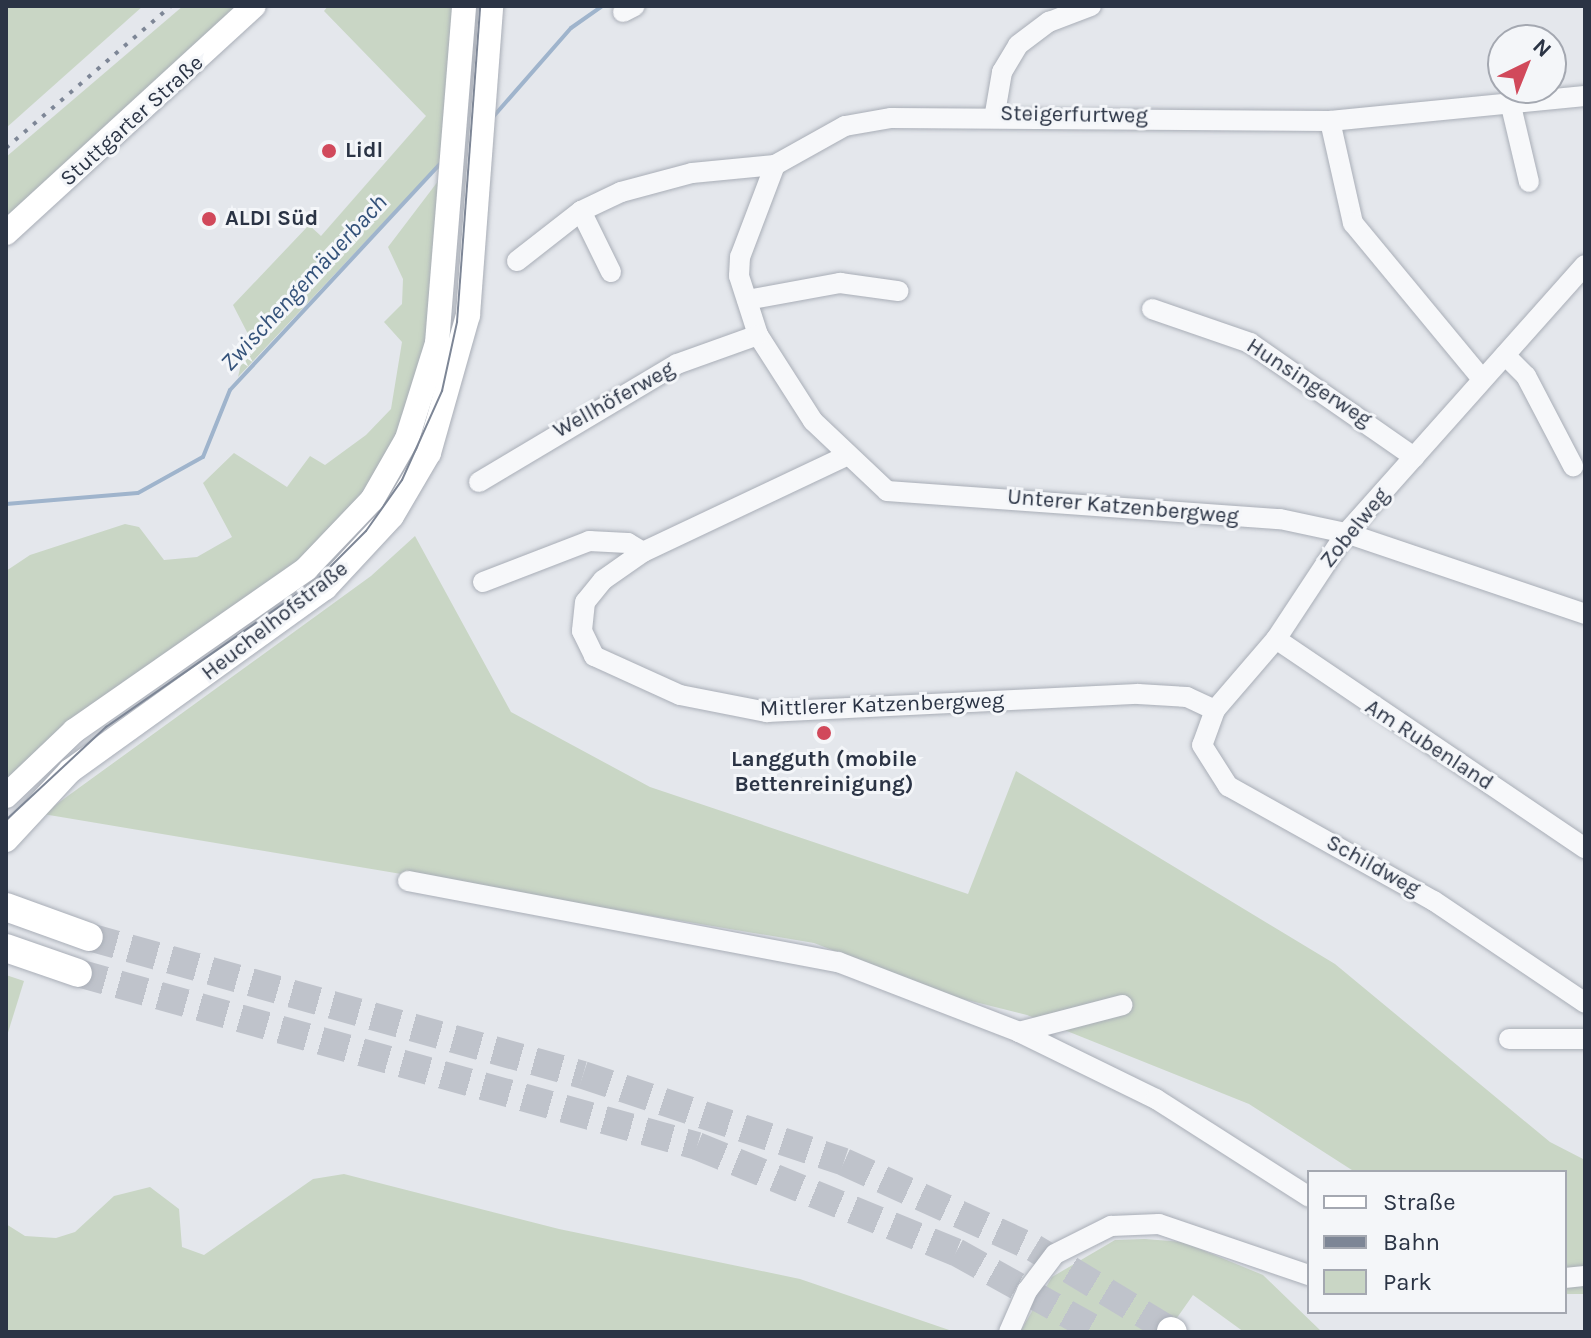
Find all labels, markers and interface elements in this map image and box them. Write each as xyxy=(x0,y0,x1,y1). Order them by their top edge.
north arrow xyxy=(1487,24,1567,104)
text: N xyxy=(1527,33,1557,63)
street label: Stuttgarter Straße xyxy=(55,50,209,192)
street label: Steigerfurtweg xyxy=(1000,101,1148,129)
place label: Lidl xyxy=(345,138,383,164)
marker: Lidl xyxy=(320,142,338,160)
water label: Zwischengemäuerbach xyxy=(215,189,393,377)
place label: ALDI Süd xyxy=(225,206,318,232)
marker: ALDI Süd xyxy=(200,210,218,228)
street label: Hunsingerweg xyxy=(1241,333,1377,433)
street label: Wellhöferweg xyxy=(549,356,679,444)
street label: Zobelweg xyxy=(1315,483,1395,573)
street label: Unterer Katzenbergweg xyxy=(1006,484,1240,530)
street label: Heuchelhofstraße xyxy=(197,556,353,686)
street label: Mittlerer Katzenbergweg xyxy=(759,688,1005,722)
street label: Am Rubenland xyxy=(1360,694,1498,796)
marker: Langguth (mobile Bettenreinigung) xyxy=(815,724,833,742)
place label: Langguth (mobile Bettenreinigung) xyxy=(731,746,917,798)
street label: Schildweg xyxy=(1321,829,1425,903)
legend xyxy=(1307,1170,1567,1314)
text: Straße xyxy=(1383,1188,1455,1216)
text: Bahn xyxy=(1383,1228,1440,1256)
text: Park xyxy=(1383,1268,1432,1296)

